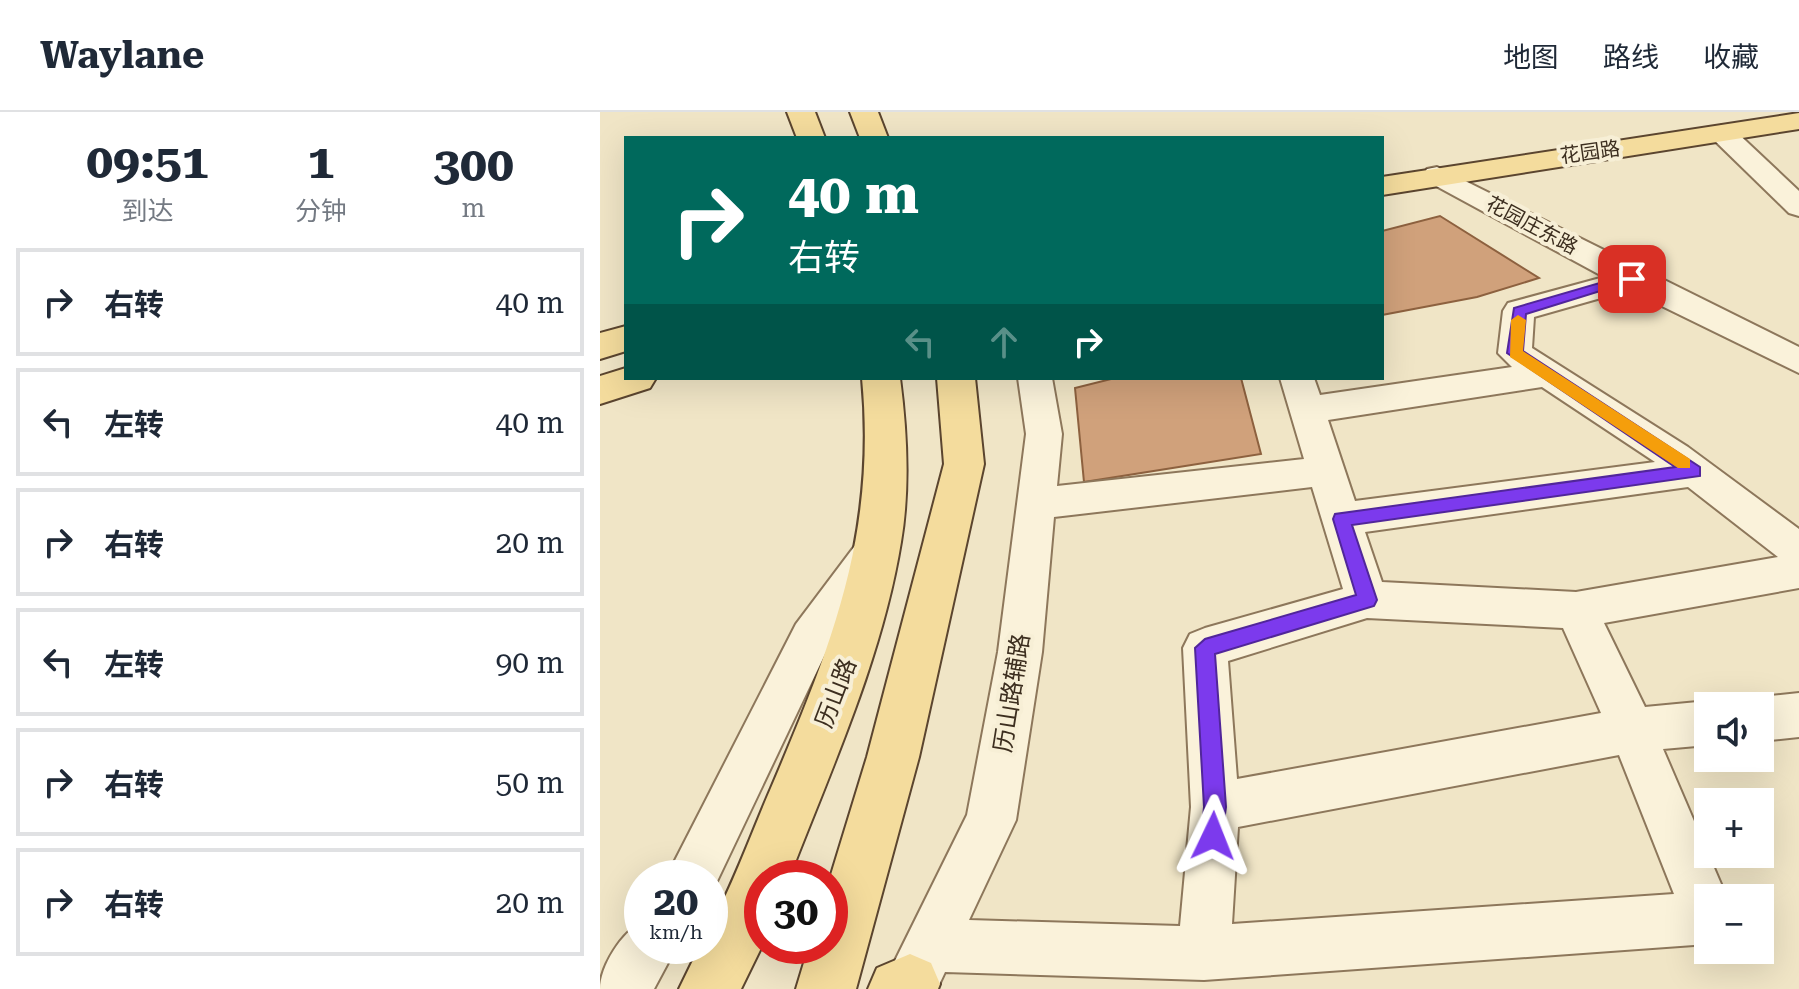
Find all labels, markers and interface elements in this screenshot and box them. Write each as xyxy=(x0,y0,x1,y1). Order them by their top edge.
text: Waylane xyxy=(40,33,204,77)
text: 地图 xyxy=(1503,41,1559,74)
text: 路线 xyxy=(1603,41,1659,74)
text: 收藏 xyxy=(1703,41,1759,74)
text: 09:51 xyxy=(86,134,209,190)
text: 1 xyxy=(307,134,334,190)
street label: 花园路 xyxy=(1559,136,1621,168)
text: 300 xyxy=(433,137,514,193)
text: 40 m xyxy=(788,161,919,227)
icon: right xyxy=(656,168,760,272)
street label: 花园庄东路 xyxy=(1482,191,1582,259)
text: m xyxy=(462,193,485,223)
text: 到达 xyxy=(121,196,173,226)
text: 分钟 xyxy=(295,196,347,226)
text: 右转 xyxy=(788,237,860,279)
pin xyxy=(1598,245,1666,313)
icon: arrive xyxy=(1610,257,1654,301)
icon: right xyxy=(36,280,80,324)
text: 40 m xyxy=(495,285,564,320)
text: 右转 xyxy=(104,287,164,322)
icon: left xyxy=(898,320,942,364)
icon: ahead xyxy=(982,320,1026,364)
icon: right xyxy=(1066,320,1110,364)
icon: left xyxy=(36,400,80,444)
text: 40 m xyxy=(495,405,564,440)
text: 左转 xyxy=(104,407,164,442)
icon: right xyxy=(36,520,80,564)
text: 20 m xyxy=(495,525,564,560)
text: 右转 xyxy=(104,527,164,562)
street label: 历山路辅路 xyxy=(989,632,1035,754)
icon: left xyxy=(36,640,80,684)
text: 90 m xyxy=(495,645,564,680)
text: 左转 xyxy=(104,647,164,682)
street label: 历山路 xyxy=(810,654,862,732)
map controls xyxy=(1694,692,1774,964)
button: sound xyxy=(1694,692,1774,772)
icon: right xyxy=(36,760,80,804)
text: 50 m xyxy=(495,765,564,800)
text: 右转 xyxy=(104,767,164,802)
button: + xyxy=(1694,788,1774,868)
position arrow xyxy=(1171,794,1255,878)
speed limit sign: 30 xyxy=(744,860,848,964)
text: 20 xyxy=(654,878,698,925)
icon: right xyxy=(36,880,80,924)
button: − xyxy=(1694,884,1774,964)
text: 20 m xyxy=(495,885,564,920)
text: 右转 xyxy=(104,887,164,922)
text: km/h xyxy=(649,920,703,944)

